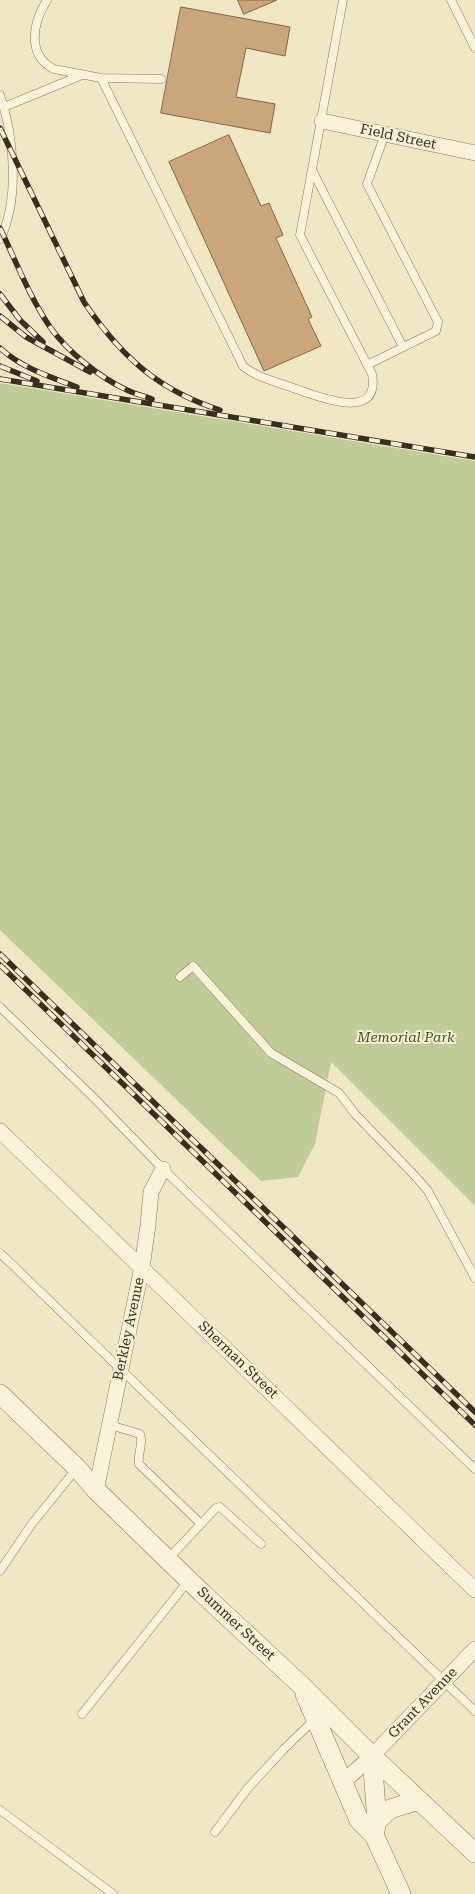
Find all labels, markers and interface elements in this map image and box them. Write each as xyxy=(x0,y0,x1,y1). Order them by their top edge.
street label: Field Street xyxy=(358,121,438,153)
park label: Memorial Park xyxy=(357,1030,455,1046)
street label: Berkley Avenue xyxy=(110,1276,148,1382)
street label: Sherman Street xyxy=(195,1318,281,1402)
street label: Summer Street xyxy=(194,1584,278,1664)
street label: Grant Avenue xyxy=(385,1664,461,1742)

